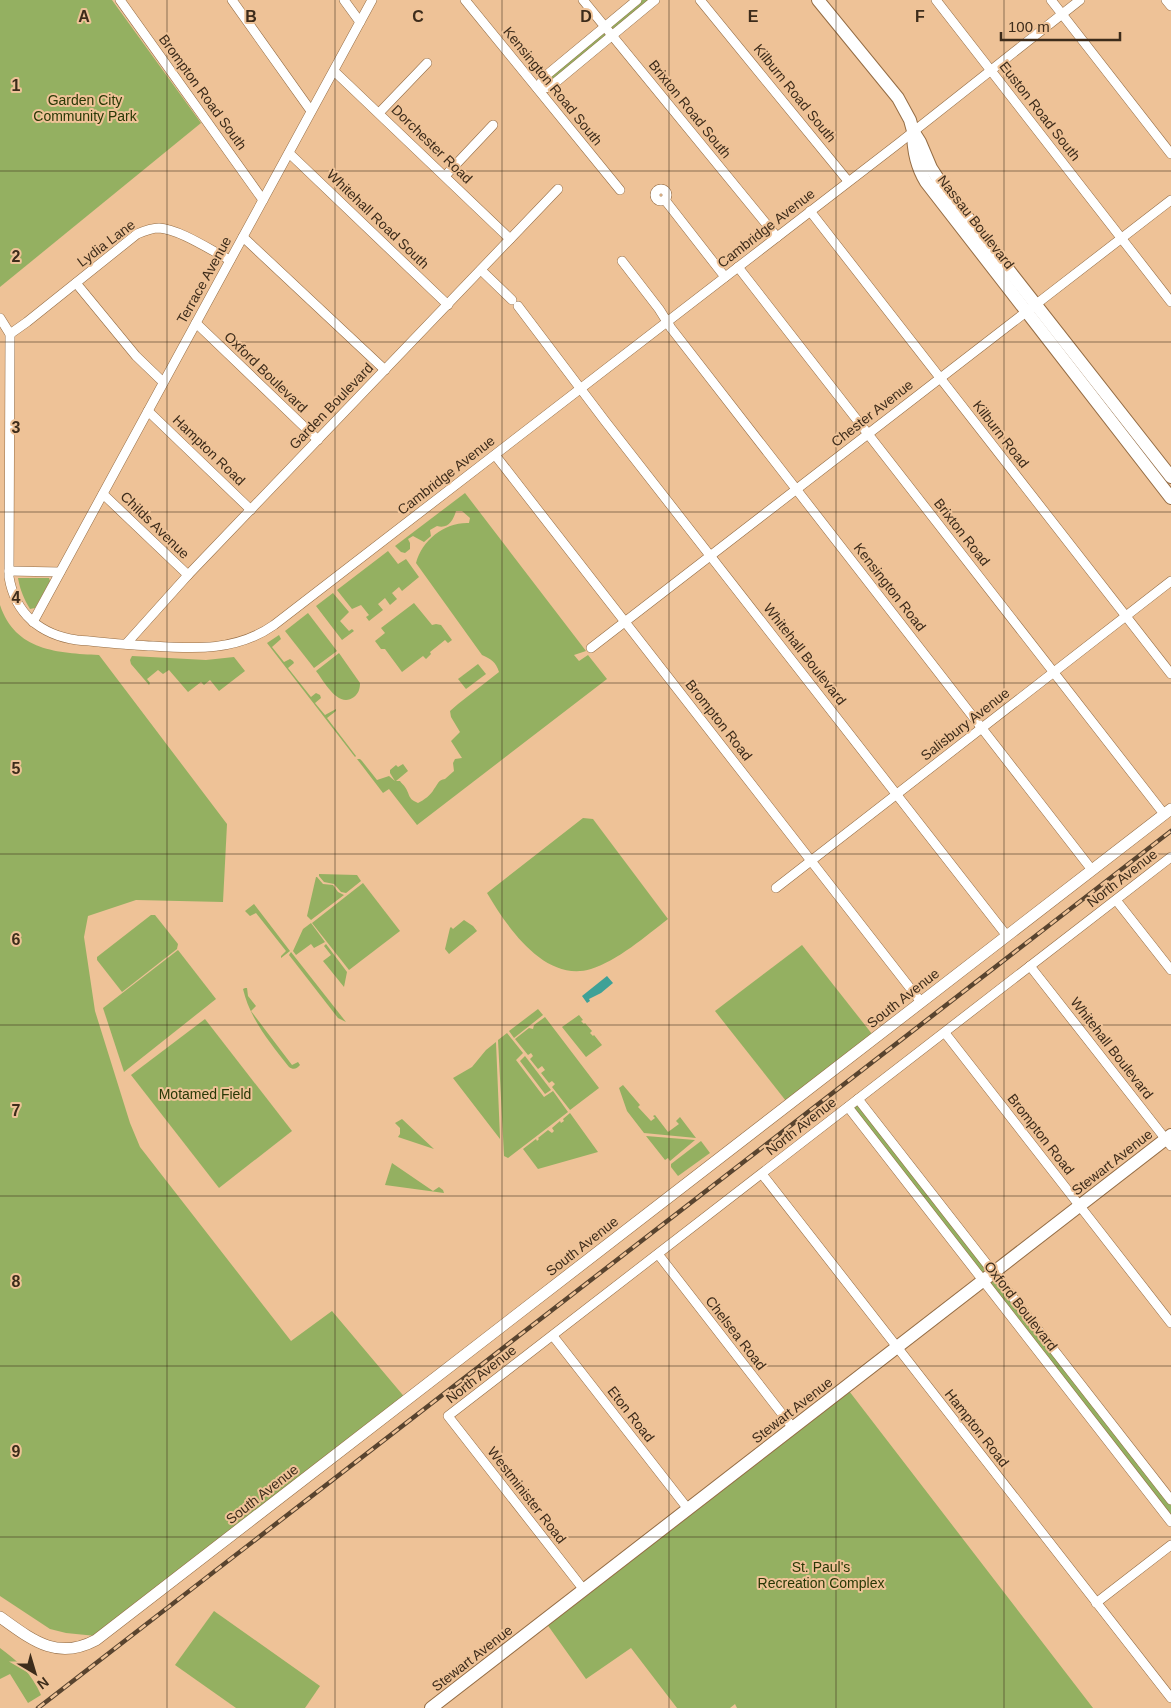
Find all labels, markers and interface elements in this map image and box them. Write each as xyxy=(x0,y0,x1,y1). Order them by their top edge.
text: A xyxy=(78,8,90,25)
text: B xyxy=(245,8,257,25)
text: C xyxy=(412,8,424,25)
text: D xyxy=(580,8,592,25)
text: E xyxy=(748,8,759,25)
text: F xyxy=(915,8,925,25)
scale bar xyxy=(1001,10,1120,42)
text: 100 m xyxy=(1008,18,1050,35)
street label: Kensington Road South xyxy=(500,23,606,149)
street label: Brompton Road South xyxy=(156,31,250,153)
street label: Kilburn Road South xyxy=(751,41,839,145)
street label: Brixton Road South xyxy=(646,57,734,161)
street label: Euston Road South xyxy=(996,58,1084,164)
text: 1 xyxy=(12,77,21,94)
park label: Garden City Community Park xyxy=(33,92,138,124)
street label: Dorchester Road xyxy=(388,101,476,187)
street label: Whitehall Road South xyxy=(324,166,432,272)
street label: Nassau Boulevard xyxy=(934,172,1018,272)
street label: Cambridge Avenue xyxy=(714,185,818,271)
street label: Lydia Lane xyxy=(74,216,138,270)
street label: Terrace Avenue xyxy=(173,234,235,326)
text: 2 xyxy=(12,248,21,265)
street label: Oxford Boulevard xyxy=(221,328,311,416)
street label: Garden Boulevard xyxy=(286,360,376,452)
street label: Chester Avenue xyxy=(828,376,916,450)
street label: Kilburn Road xyxy=(970,397,1032,471)
street label: Hampton Road xyxy=(170,412,248,488)
text: 3 xyxy=(12,419,21,436)
street label: Cambridge Avenue xyxy=(394,432,498,518)
street label: Childs Avenue xyxy=(117,488,193,562)
street label: Brixton Road xyxy=(931,495,993,569)
street label: Kensington Road xyxy=(851,540,929,634)
text: 4 xyxy=(12,589,21,606)
street label: Whitehall Boulevard xyxy=(760,600,850,708)
street label: Brompton Road xyxy=(683,676,755,764)
street label: Salisbury Avenue xyxy=(918,684,1013,764)
text: 5 xyxy=(12,760,21,777)
street label: North Avenue xyxy=(1084,846,1160,910)
text: 6 xyxy=(12,931,21,948)
street label: South Avenue xyxy=(864,965,942,1031)
street label: Whitehall Boulevard xyxy=(1067,994,1157,1102)
park label: Motamed Field xyxy=(159,1086,251,1102)
street label: Brompton Road xyxy=(1005,1090,1077,1178)
street label: North Avenue xyxy=(763,1094,839,1158)
text: 7 xyxy=(12,1102,21,1119)
street label: Stewart Avenue xyxy=(1069,1125,1156,1198)
street label: South Avenue xyxy=(543,1213,621,1279)
street label: Oxford Boulevard xyxy=(981,1258,1061,1354)
text: 8 xyxy=(12,1273,21,1290)
street label: Chelsea Road xyxy=(702,1293,770,1373)
street label: North Avenue xyxy=(443,1342,519,1406)
street label: Stewart Avenue xyxy=(749,1373,836,1446)
street label: Eton Road xyxy=(604,1383,658,1445)
street label: Hampton Road xyxy=(942,1386,1012,1470)
text: 9 xyxy=(12,1443,21,1460)
street label: Westminister Road xyxy=(484,1444,570,1546)
street label: South Avenue xyxy=(223,1461,301,1527)
park label: St. Paul's Recreation Complex xyxy=(758,1559,884,1591)
street label: Stewart Avenue xyxy=(429,1621,516,1694)
north arrow xyxy=(10,1648,60,1698)
text: N xyxy=(34,1674,52,1693)

